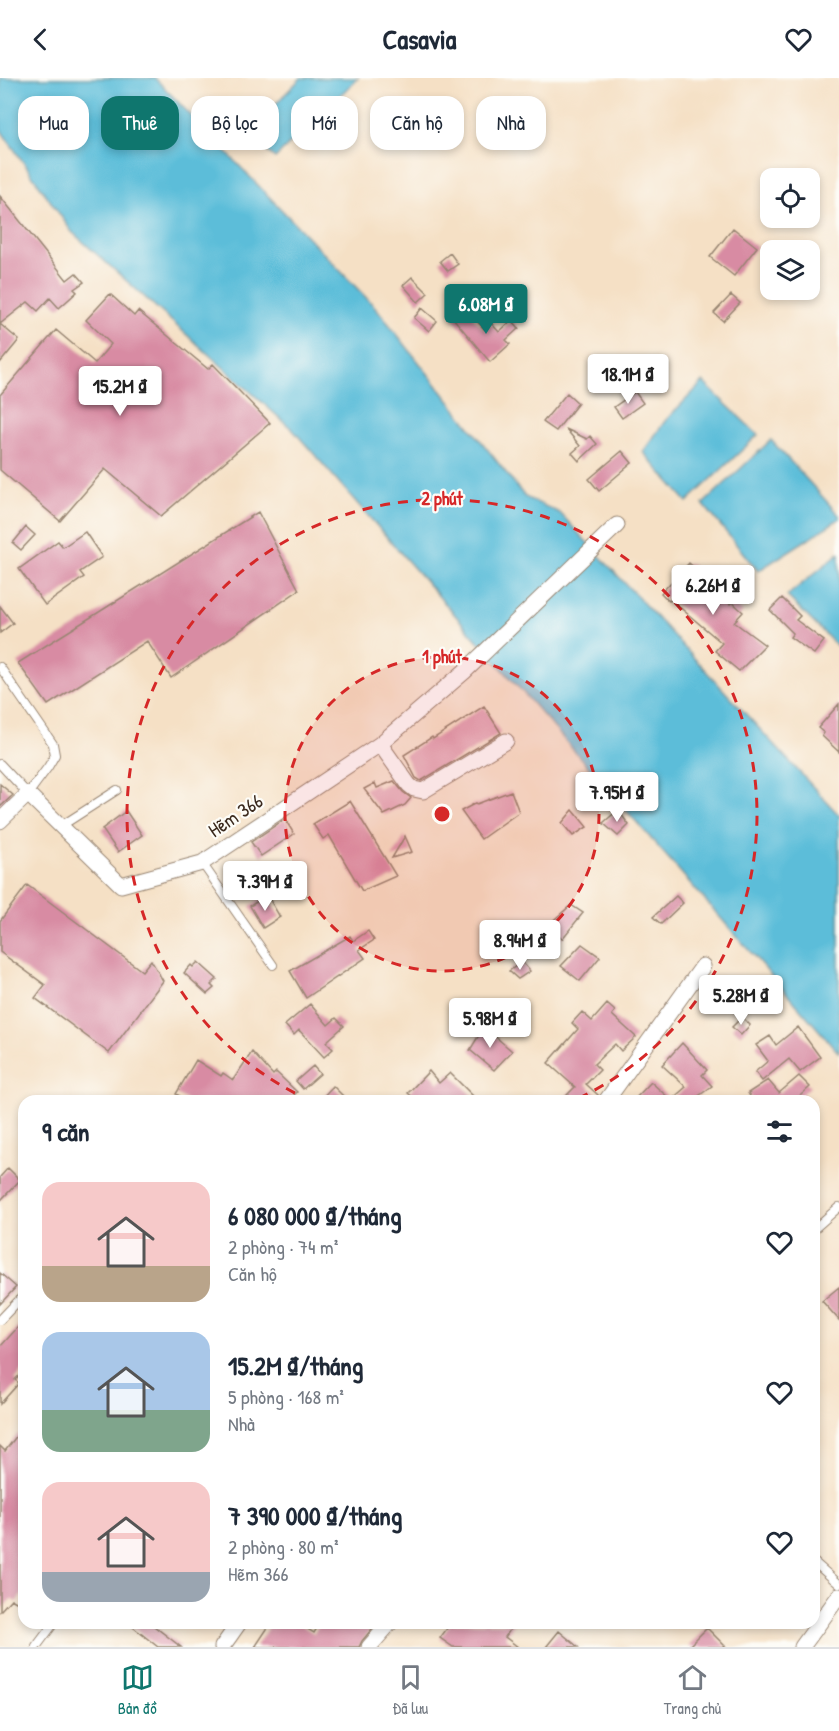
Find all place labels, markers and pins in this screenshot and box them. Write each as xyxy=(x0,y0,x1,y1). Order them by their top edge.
pin: 6.08M ₫ xyxy=(431,284,541,335)
pin: 18.1M ₫ xyxy=(573,354,683,405)
pin: 15.2M ₫ xyxy=(65,366,175,417)
pin: 6.26M ₫ xyxy=(658,565,768,616)
pin: 7.95M ₫ xyxy=(562,772,672,823)
centre of rings xyxy=(432,804,452,824)
pin: 7.39M ₫ xyxy=(210,861,320,912)
pin: 8.94M ₫ xyxy=(465,920,575,971)
pin: 5.28M ₫ xyxy=(686,975,796,1026)
pin: 5.98M ₫ xyxy=(435,998,545,1049)

